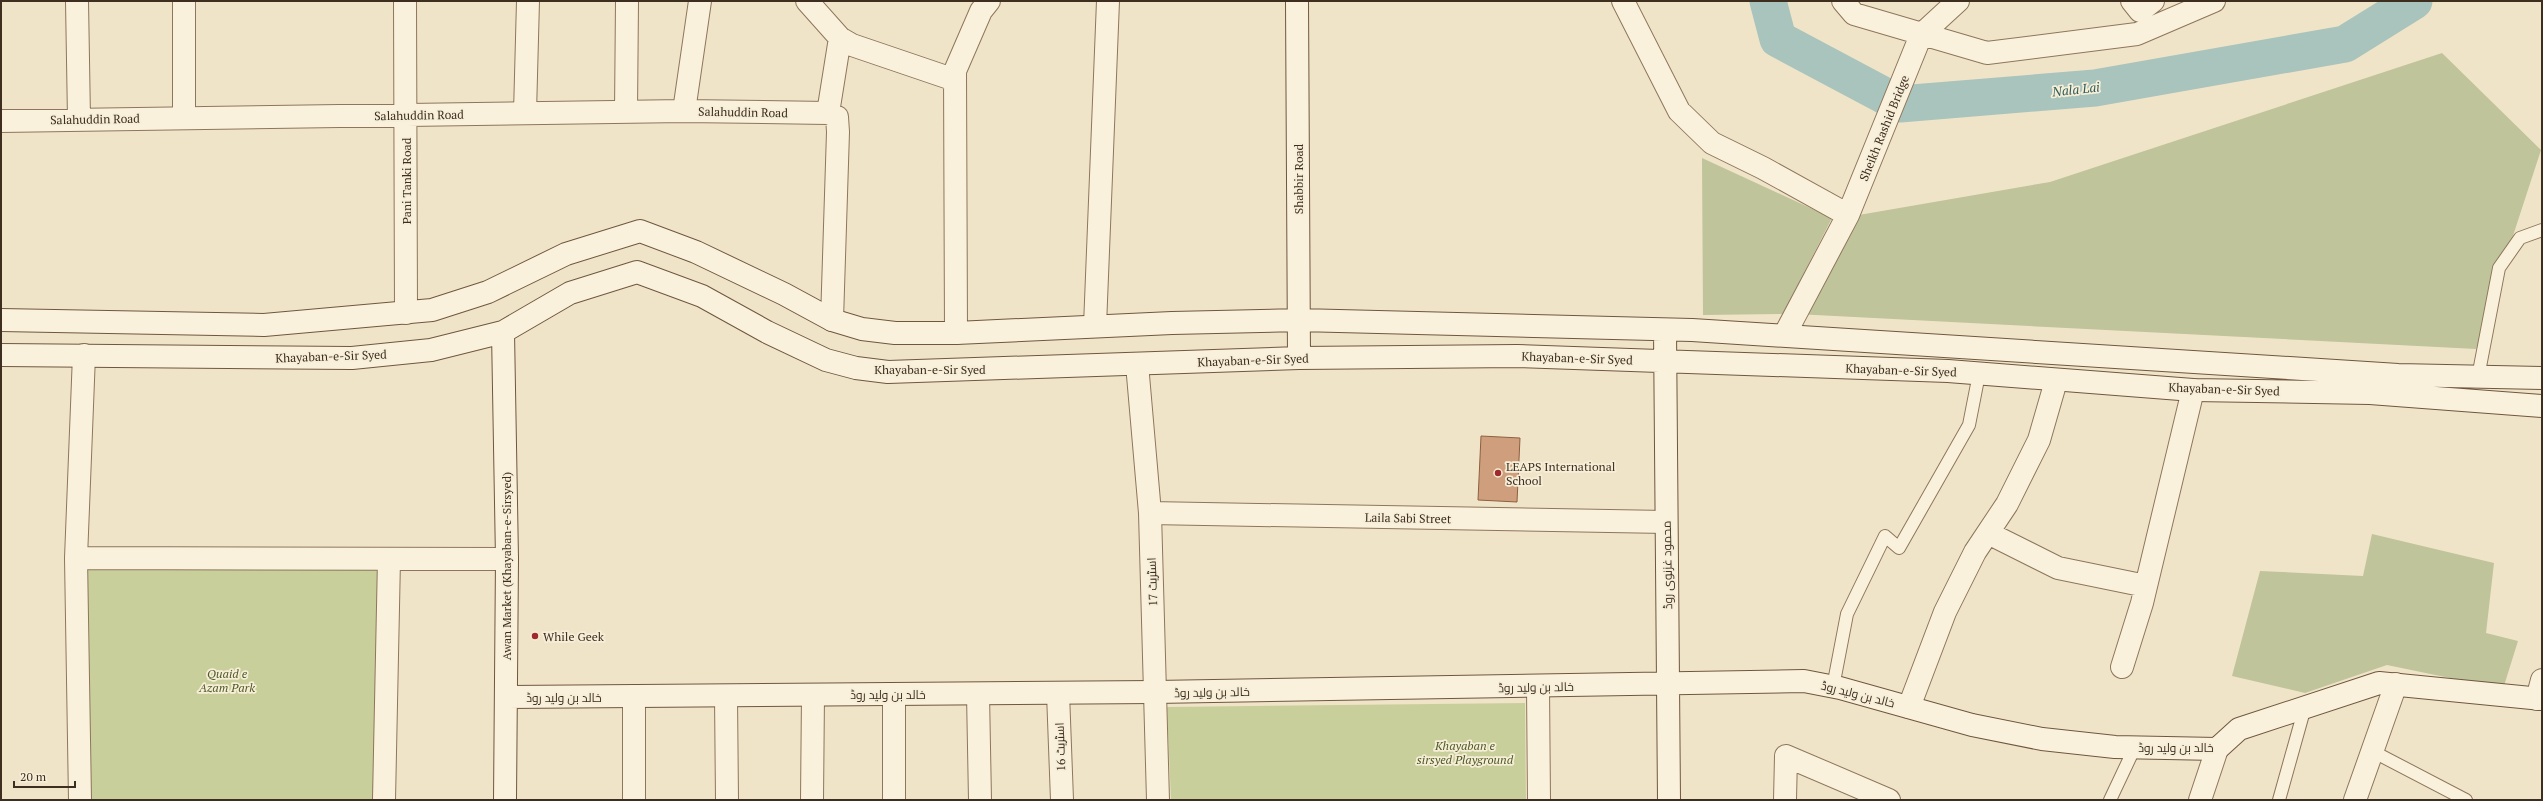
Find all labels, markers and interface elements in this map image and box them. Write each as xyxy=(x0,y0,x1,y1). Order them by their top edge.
street label: Sheikh Rashid Bridge xyxy=(1856,73,1912,183)
water label: Nala Lai xyxy=(2050,78,2101,101)
street label: Salahuddin Road xyxy=(698,104,788,120)
street label: Salahuddin Road xyxy=(374,107,464,123)
street label: Salahuddin Road xyxy=(50,111,140,127)
street label: Pani Tanki Road xyxy=(399,137,414,224)
street label: Shabbir Road xyxy=(1291,143,1306,214)
street label: Khayaban-e-Sir Syed xyxy=(275,347,387,365)
street label: Khayaban-e-Sir Syed xyxy=(1521,349,1633,367)
street label: Khayaban-e-Sir Syed xyxy=(1197,351,1309,369)
street label: Khayaban-e-Sir Syed xyxy=(1845,361,1957,379)
street label: Khayaban-e-Sir Syed xyxy=(874,362,986,377)
street label: Khayaban-e-Sir Syed xyxy=(2168,380,2280,398)
place label: LEAPS International School xyxy=(1506,459,1616,488)
marker: LEAPS International School xyxy=(1493,468,1503,478)
street label: Awan Market (Khayaban-e-Sirsyed) xyxy=(499,472,514,660)
street label: Laila Sabi Street xyxy=(1365,510,1452,526)
street label: محمود غزنوی روڈ xyxy=(1659,521,1675,609)
street label: اسٹریٹ 17 xyxy=(1144,557,1160,607)
place label: While Geek xyxy=(543,629,605,644)
marker: While Geek xyxy=(530,631,540,641)
park label: Quaid e Azam Park xyxy=(198,666,255,695)
street label: خالد بن ولید روڈ xyxy=(1820,678,1896,710)
street label: خالد بن ولید روڈ xyxy=(1498,679,1574,695)
street label: خالد بن ولید روڈ xyxy=(1174,684,1250,700)
street label: خالد بن ولید روڈ xyxy=(850,687,926,702)
street label: خالد بن ولید روڈ xyxy=(526,690,602,705)
street label: اسٹریٹ 16 xyxy=(1052,722,1068,772)
park label: Khayaban e sirsyed Playground xyxy=(1417,738,1514,767)
street label: خالد بن ولید روڈ xyxy=(2138,740,2214,755)
scale bar xyxy=(14,763,75,789)
text: 20 m xyxy=(20,769,47,784)

